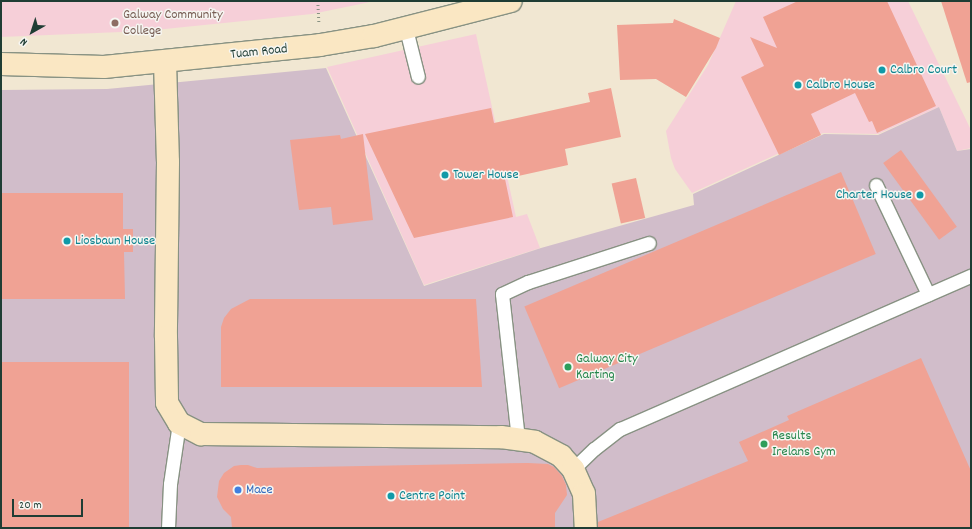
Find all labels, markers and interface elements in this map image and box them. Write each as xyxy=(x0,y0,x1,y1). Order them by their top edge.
place label: Galway Community College xyxy=(123,7,223,40)
north arrow xyxy=(12,12,52,52)
marker: Galway Community College xyxy=(110,18,120,28)
text: N xyxy=(17,33,32,49)
street label: Tuam Road xyxy=(230,41,288,63)
place label: Calbro Court xyxy=(890,62,957,78)
marker: Calbro Court xyxy=(877,65,887,75)
place label: Calbro House xyxy=(806,77,875,93)
marker: Calbro House xyxy=(793,80,803,90)
place label: Tower House xyxy=(453,167,519,183)
marker: Tower House xyxy=(440,170,450,180)
place label: Charter House xyxy=(836,187,912,203)
marker: Charter House xyxy=(915,190,925,200)
place label: Liosbaun House xyxy=(75,233,155,249)
marker: Liosbaun House xyxy=(62,236,72,246)
place label: Galway City Karting xyxy=(576,351,638,384)
marker: Galway City Karting xyxy=(563,362,573,372)
place label: Results Irelans Gym xyxy=(772,428,836,460)
marker: Results Irelans Gym xyxy=(759,439,769,449)
place label: Mace xyxy=(246,482,273,498)
marker: Mace xyxy=(233,485,243,495)
place label: Centre Point xyxy=(399,488,465,504)
scale bar xyxy=(14,491,85,517)
marker: Centre Point xyxy=(386,491,396,501)
text: 20 m xyxy=(19,497,42,514)

